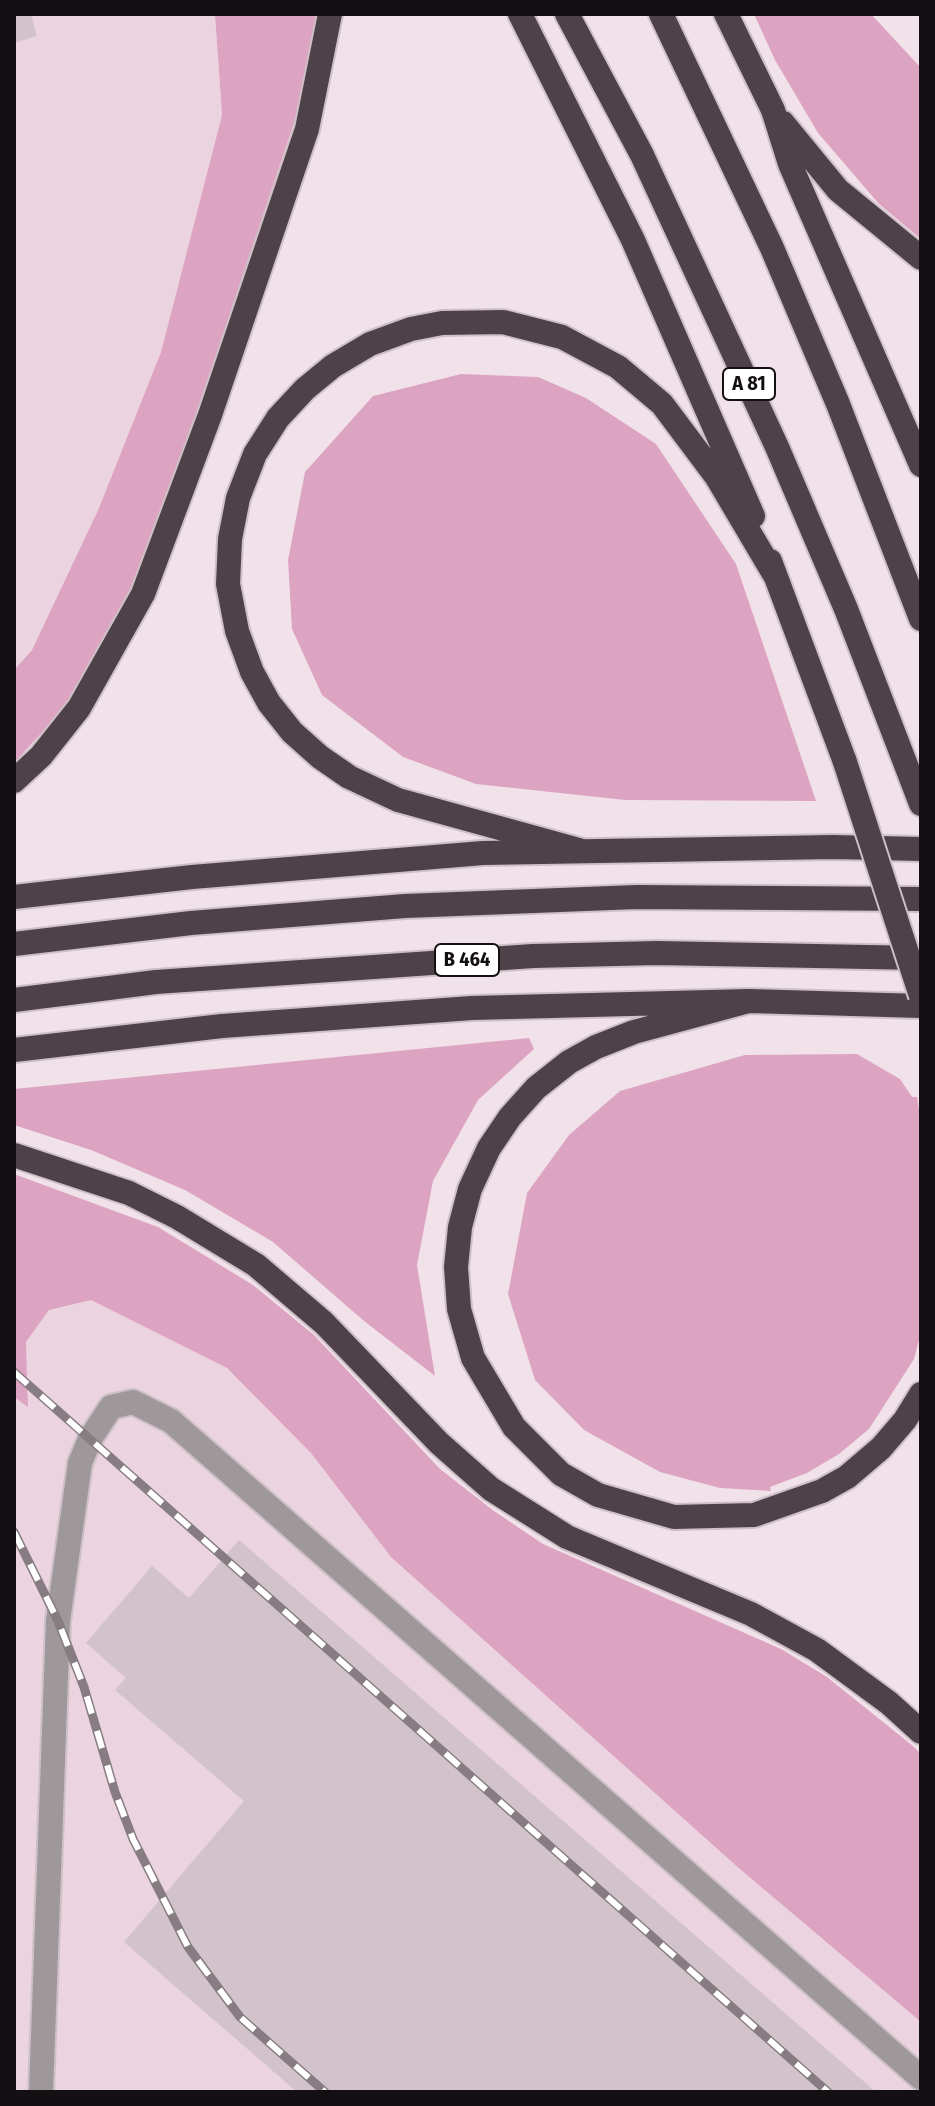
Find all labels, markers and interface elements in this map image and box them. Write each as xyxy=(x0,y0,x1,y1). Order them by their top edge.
road number: A 81 xyxy=(723,368,775,400)
road number: B 464 xyxy=(435,944,499,976)

